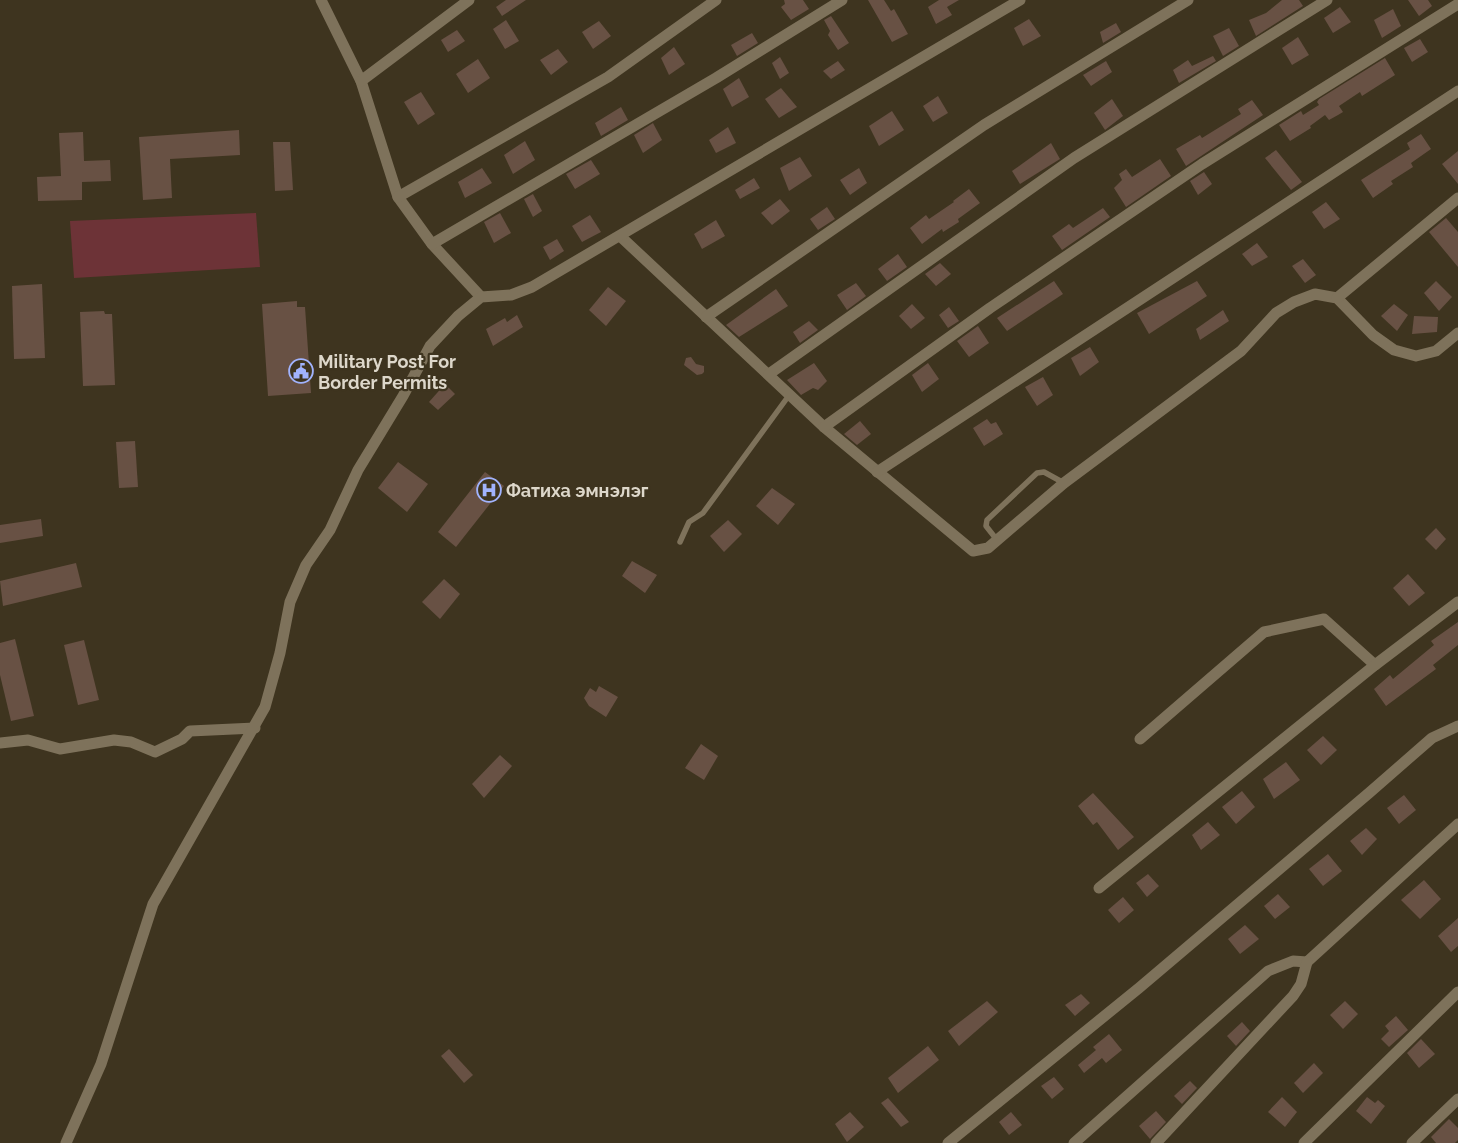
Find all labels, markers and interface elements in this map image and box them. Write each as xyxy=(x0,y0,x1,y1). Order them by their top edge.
place label: Military Post For Border Permits xyxy=(318,351,456,393)
public building icon: Military Post For Border Permits xyxy=(288,358,314,384)
hospital icon: Фатиха эмнэлэг xyxy=(476,477,502,503)
place label: Фатиха эмнэлэг xyxy=(506,480,649,501)

